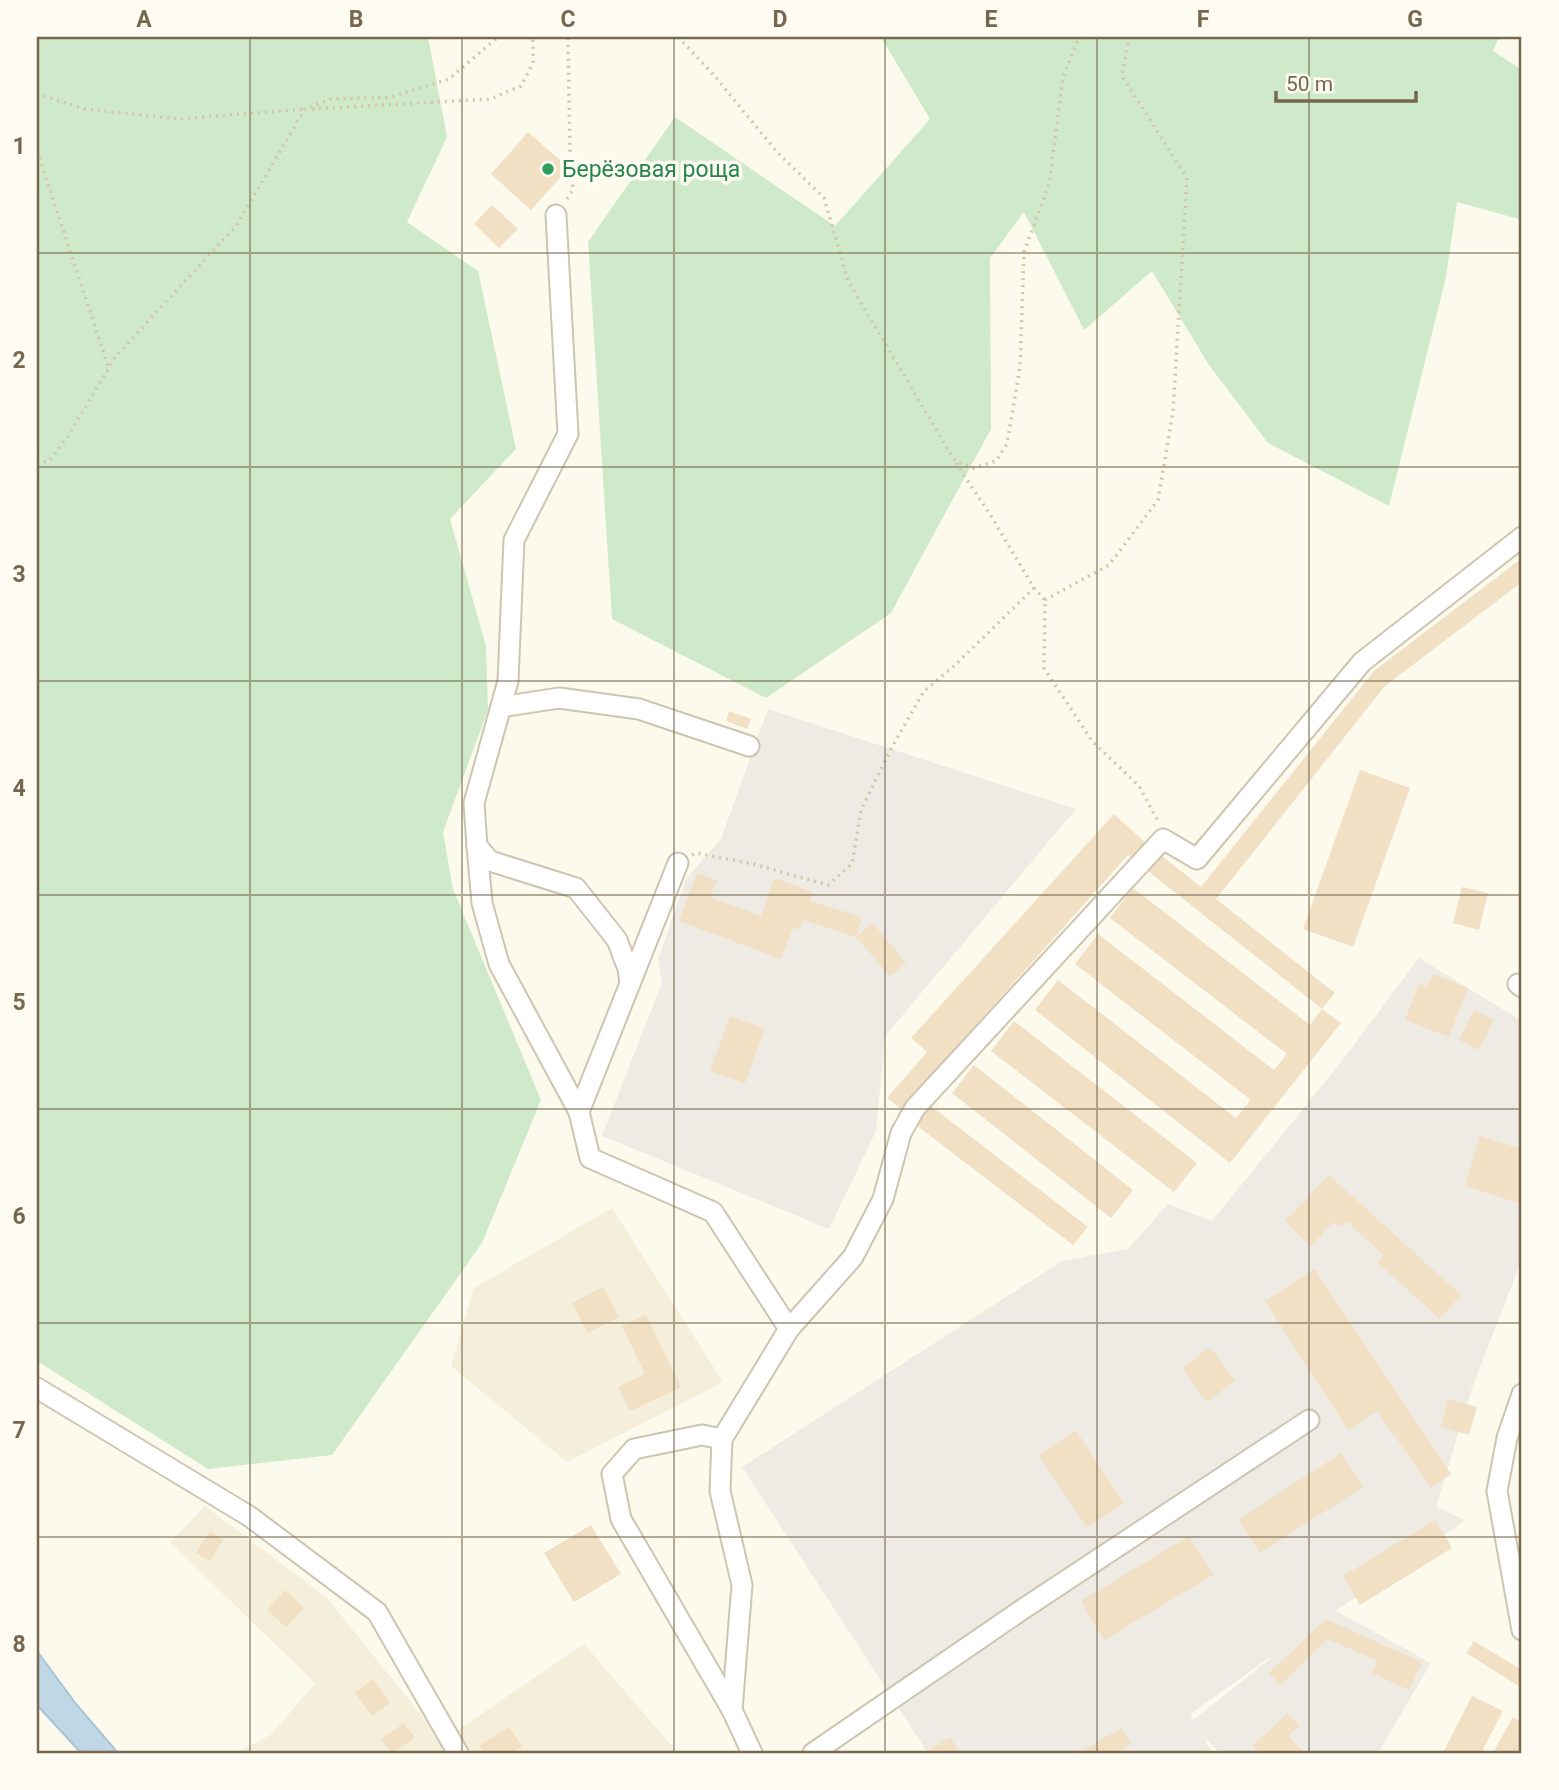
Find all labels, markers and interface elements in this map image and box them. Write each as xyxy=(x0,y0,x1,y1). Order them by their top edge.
text: A xyxy=(136,6,152,33)
text: B xyxy=(349,6,363,33)
text: C xyxy=(560,6,576,33)
text: D xyxy=(773,6,787,33)
text: E xyxy=(985,6,998,33)
text: F xyxy=(1197,6,1210,33)
text: G xyxy=(1407,6,1423,33)
scale bar xyxy=(1276,60,1416,104)
text: 50 m xyxy=(1286,72,1333,96)
text: 1 xyxy=(12,133,26,160)
place label: Берёзовая роща xyxy=(562,156,740,183)
marker: Берёзовая роща xyxy=(540,161,556,177)
text: 2 xyxy=(12,347,26,374)
text: 3 xyxy=(12,561,26,588)
text: 4 xyxy=(12,775,26,802)
text: 5 xyxy=(12,989,26,1016)
text: 6 xyxy=(12,1203,26,1230)
text: 7 xyxy=(12,1417,26,1444)
text: 8 xyxy=(12,1631,26,1658)

